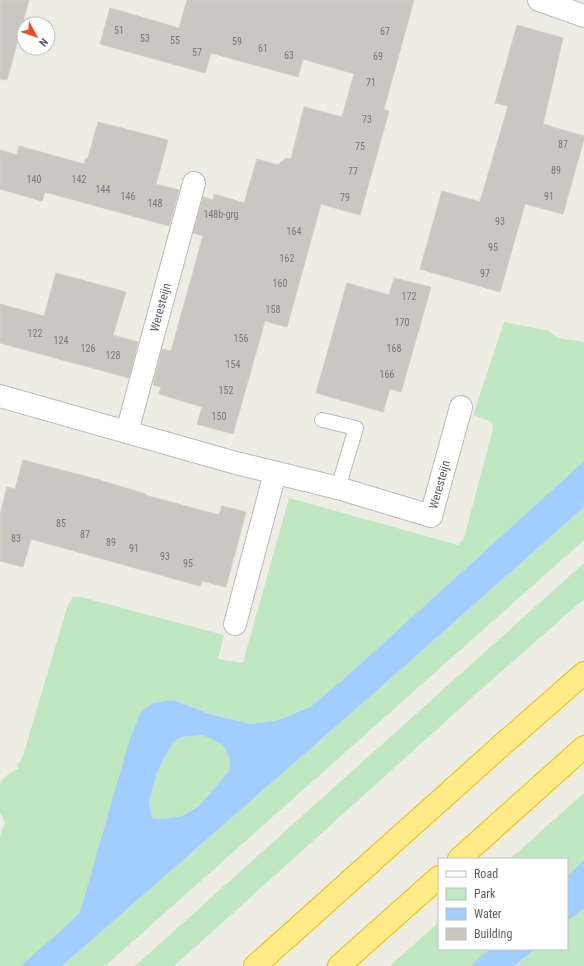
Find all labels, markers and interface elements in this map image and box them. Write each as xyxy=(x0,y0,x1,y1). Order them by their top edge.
north arrow xyxy=(16,16,56,56)
house number: 51 xyxy=(114,25,124,36)
house number: 67 xyxy=(380,26,390,37)
house number: 53 xyxy=(140,33,150,44)
text: N xyxy=(36,35,50,49)
house number: 55 xyxy=(170,35,180,46)
house number: 59 xyxy=(232,36,242,47)
house number: 61 xyxy=(258,43,268,54)
house number: 57 xyxy=(192,47,202,58)
house number: 63 xyxy=(284,50,294,61)
house number: 69 xyxy=(373,51,383,62)
house number: 71 xyxy=(366,77,376,88)
house number: 73 xyxy=(362,114,372,125)
house number: 87 xyxy=(558,139,568,150)
house number: 75 xyxy=(355,141,365,152)
house number: 89 xyxy=(551,165,561,176)
house number: 77 xyxy=(348,166,358,177)
house number: 140 xyxy=(27,174,41,185)
house number: 142 xyxy=(72,174,86,185)
house number: 144 xyxy=(96,184,110,195)
house number: 146 xyxy=(121,191,135,202)
house number: 91 xyxy=(544,191,554,202)
house number: 79 xyxy=(340,192,350,203)
house number: 148 xyxy=(148,198,162,209)
house number: 148b-grg xyxy=(203,209,239,220)
house number: 93 xyxy=(495,216,505,227)
house number: 164 xyxy=(287,226,301,237)
house number: 95 xyxy=(488,242,498,253)
house number: 162 xyxy=(280,253,294,264)
house number: 97 xyxy=(480,268,490,279)
house number: 160 xyxy=(273,278,287,289)
street label: Weresteijn xyxy=(147,281,174,333)
house number: 172 xyxy=(402,291,416,302)
house number: 158 xyxy=(266,304,280,315)
house number: 170 xyxy=(395,317,409,328)
house number: 122 xyxy=(28,328,42,339)
house number: 156 xyxy=(234,333,248,344)
house number: 124 xyxy=(54,335,68,346)
house number: 126 xyxy=(81,343,95,354)
house number: 168 xyxy=(387,343,401,354)
house number: 128 xyxy=(106,350,120,361)
house number: 154 xyxy=(226,359,240,370)
house number: 166 xyxy=(380,369,394,380)
house number: 152 xyxy=(219,385,233,396)
house number: 150 xyxy=(212,411,226,422)
street label: Weresteijn xyxy=(426,459,453,510)
house number: 85 xyxy=(56,518,66,529)
house number: 87 xyxy=(80,529,90,540)
house number: 83 xyxy=(11,533,21,544)
house number: 89 xyxy=(106,537,116,548)
house number: 91 xyxy=(129,543,139,554)
house number: 93 xyxy=(160,551,170,562)
house number: 95 xyxy=(183,558,193,569)
legend xyxy=(438,858,568,950)
text: Road xyxy=(474,867,498,881)
text: Park xyxy=(474,887,496,901)
text: Water xyxy=(474,907,502,921)
text: Building xyxy=(474,927,512,941)

